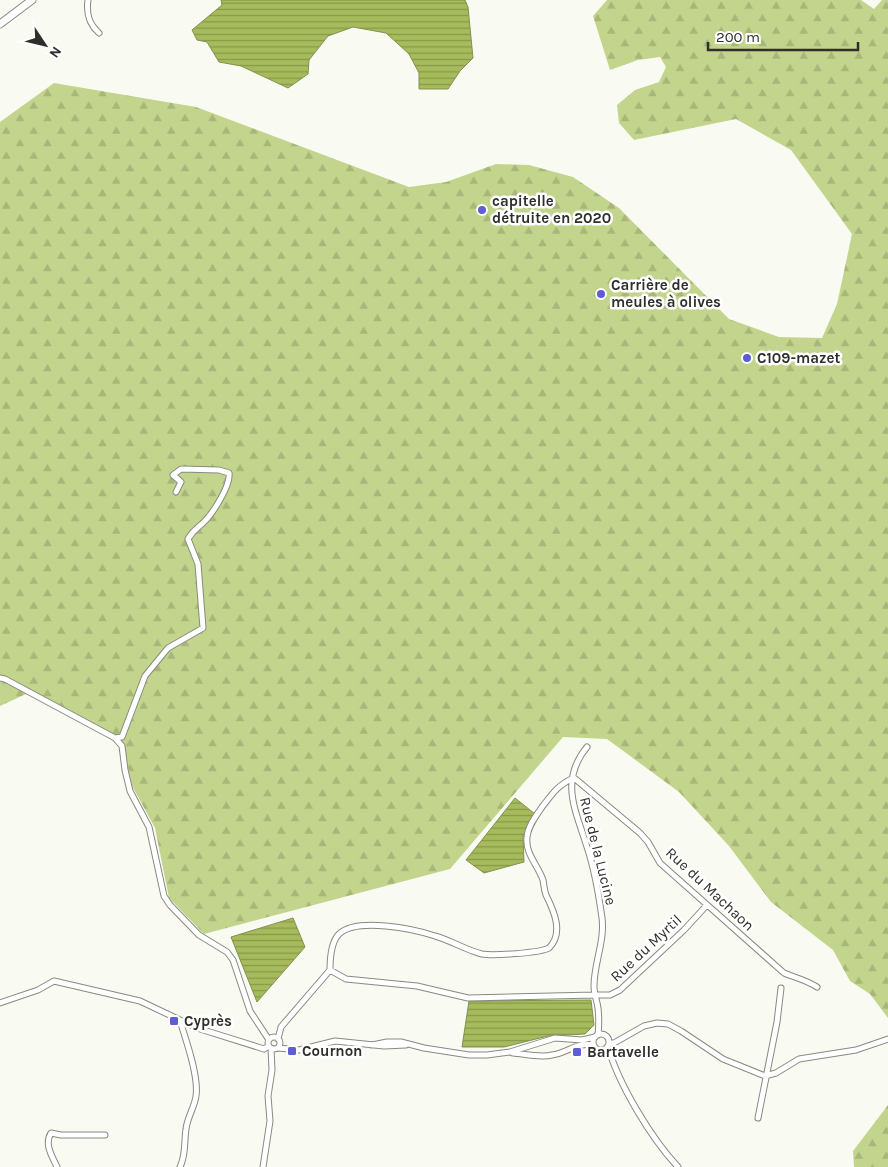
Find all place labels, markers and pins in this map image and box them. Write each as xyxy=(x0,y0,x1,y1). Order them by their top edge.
place label: capitelle détruite en 2020 xyxy=(492,192,611,227)
marker: capitelle détruite en 2020 xyxy=(476,204,488,216)
place label: Carrière de meules à olives xyxy=(611,276,721,311)
marker: Carrière de meules à olives xyxy=(595,288,607,300)
place label: C109-mazet xyxy=(757,349,840,367)
marker: C109-mazet xyxy=(741,352,753,364)
place label: Cyprès xyxy=(184,1012,232,1030)
marker: Cyprès xyxy=(168,1015,180,1027)
place label: Cournon xyxy=(302,1042,362,1060)
place label: Bartavelle xyxy=(587,1043,659,1061)
marker: Cournon xyxy=(286,1045,298,1057)
marker: Bartavelle xyxy=(571,1046,583,1058)

